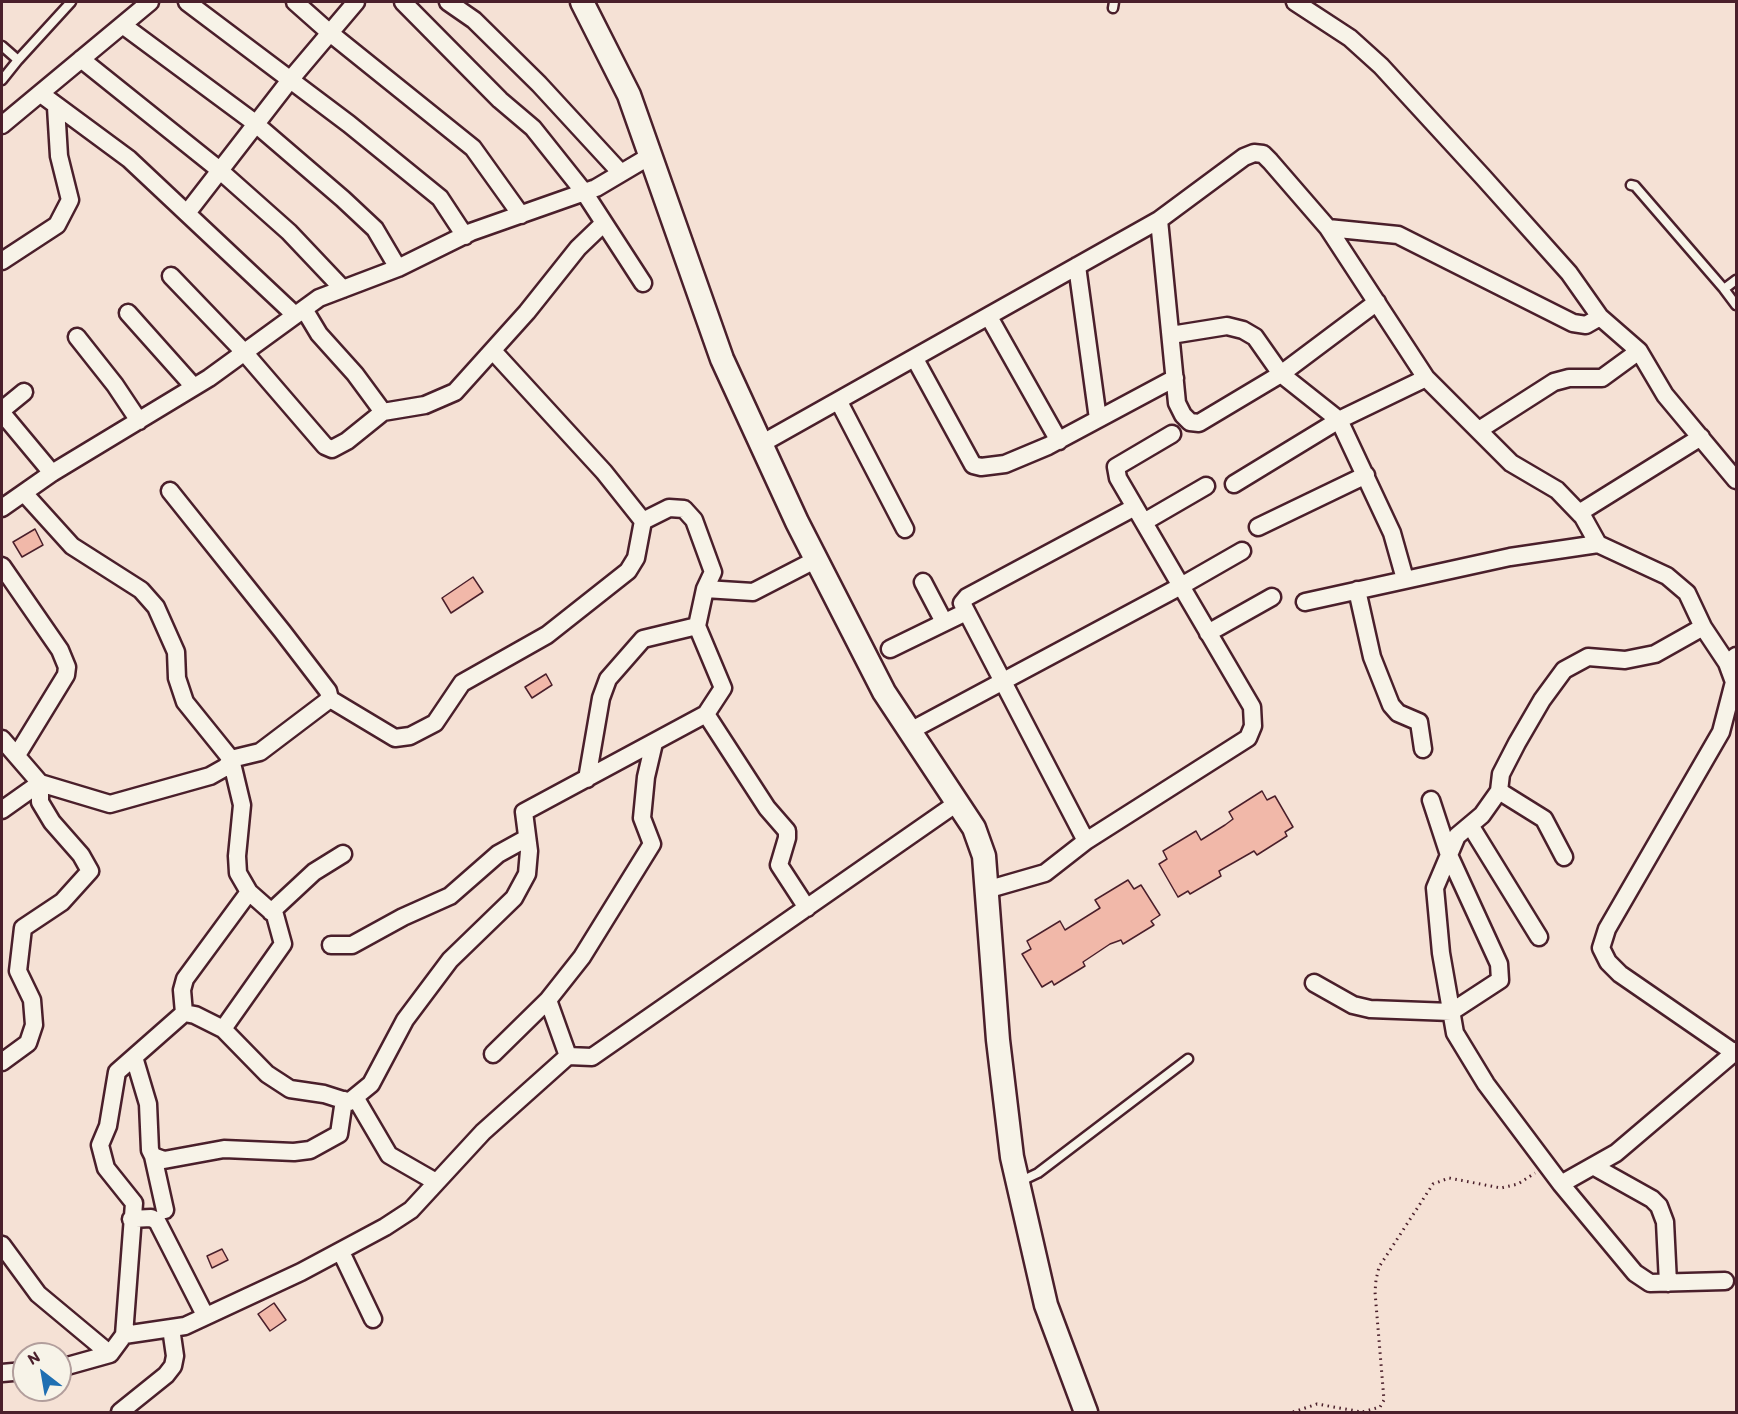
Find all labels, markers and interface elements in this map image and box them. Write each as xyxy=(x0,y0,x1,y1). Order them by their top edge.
north arrow xyxy=(12,1342,72,1402)
text: N xyxy=(24,1347,43,1369)

